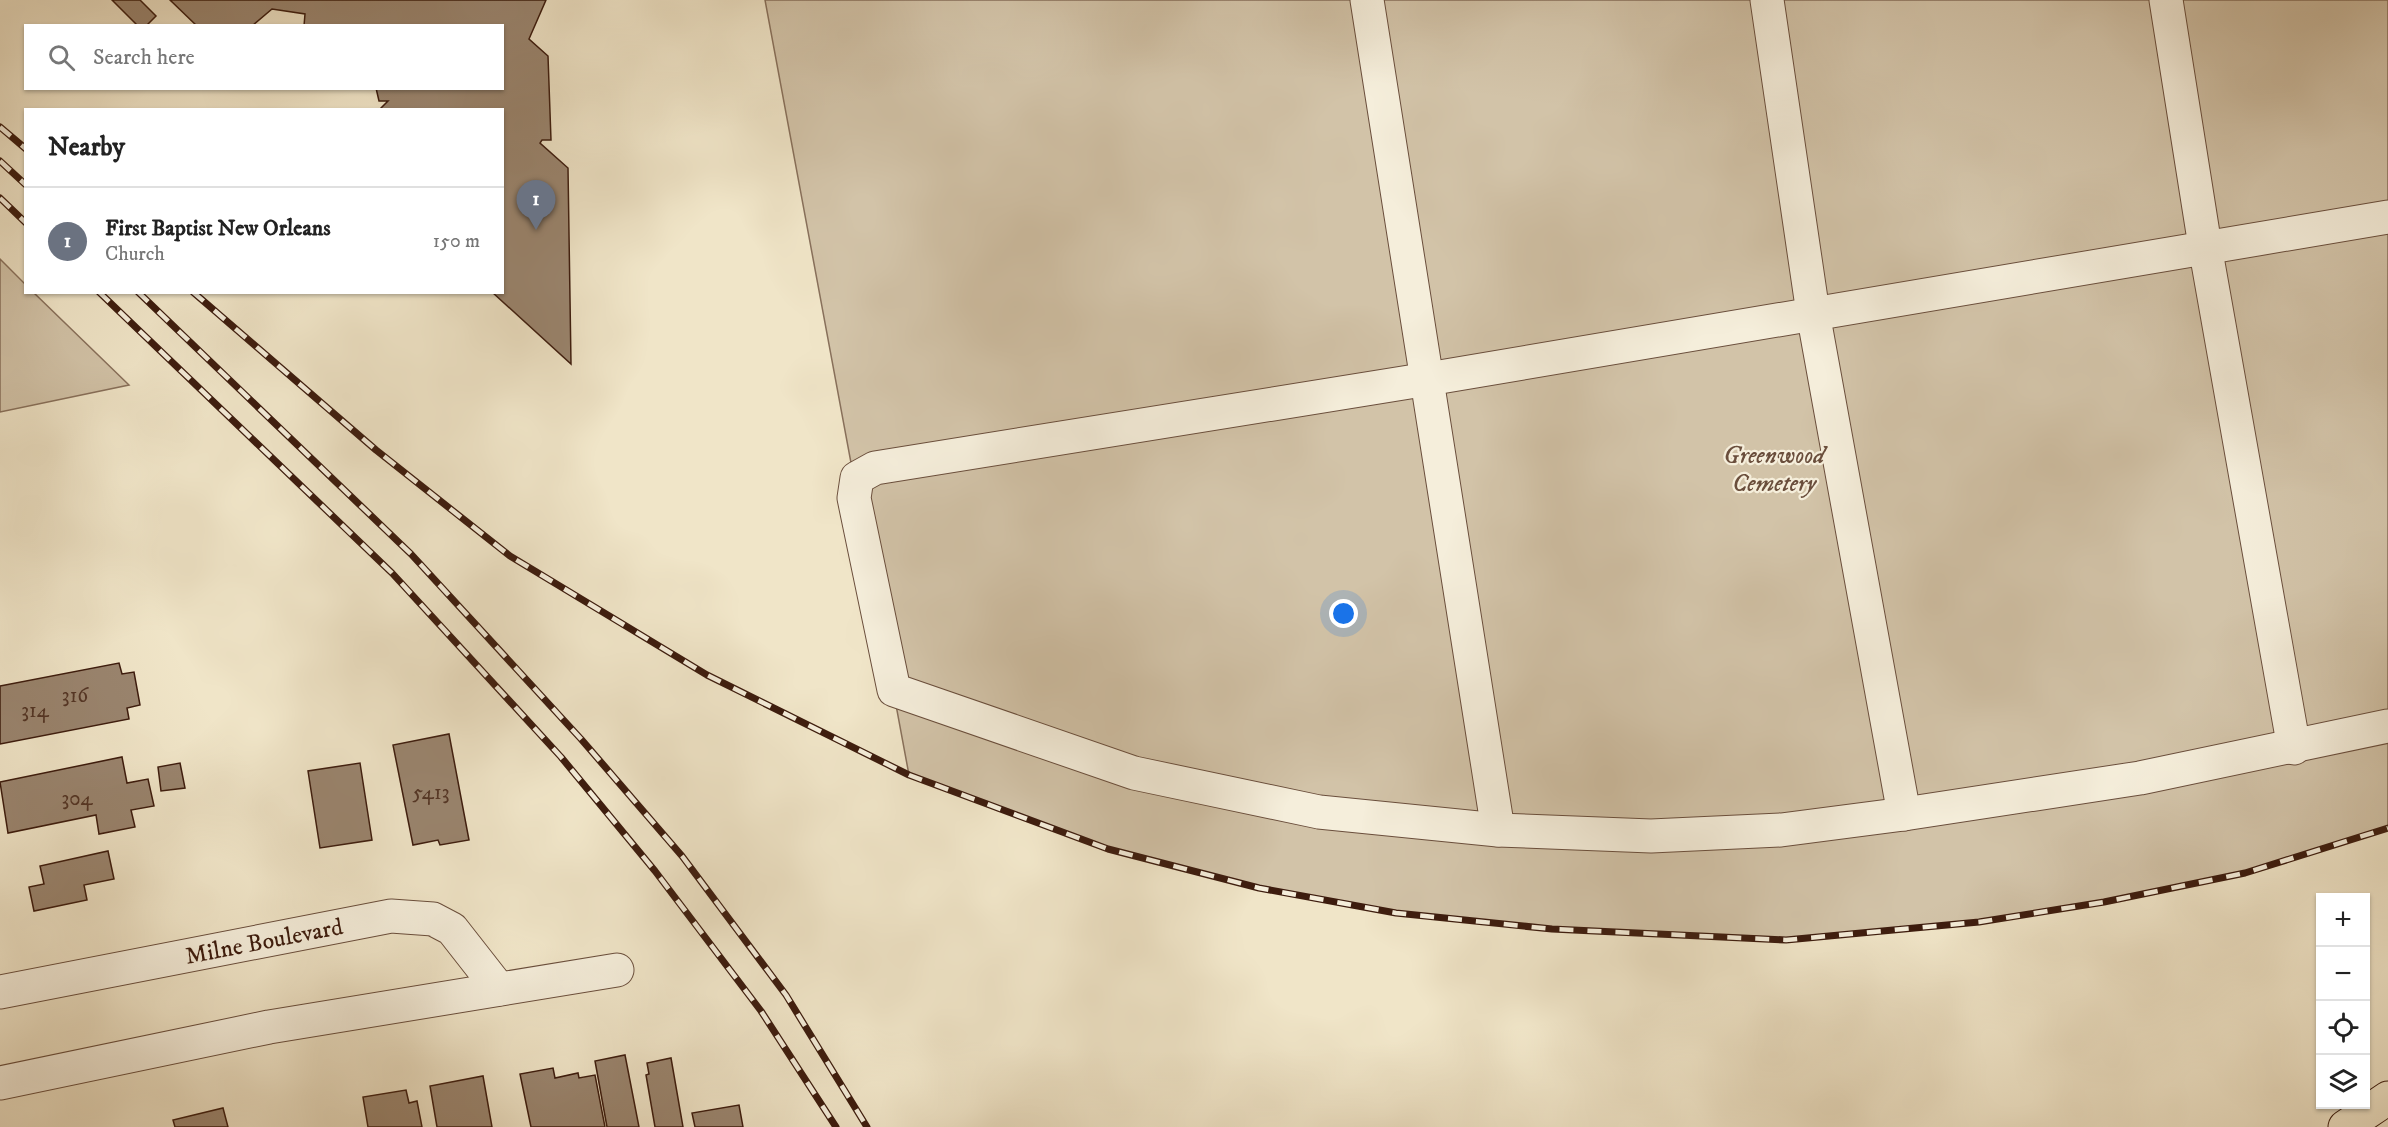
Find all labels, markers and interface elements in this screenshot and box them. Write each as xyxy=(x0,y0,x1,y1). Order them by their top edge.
search box xyxy=(24,24,504,90)
icon: search xyxy=(45,41,78,74)
text: Search here xyxy=(93,44,195,71)
text: Nearby xyxy=(48,131,125,164)
pin: 1 xyxy=(516,180,556,230)
text: First Baptist New Orleans xyxy=(105,215,331,242)
text: 1 xyxy=(64,229,71,254)
text: 150 m xyxy=(433,229,480,254)
text: Church xyxy=(105,242,165,267)
park label: Greenwood Cemetery xyxy=(1723,441,1828,499)
your location xyxy=(1329,599,1358,628)
house number: 316 xyxy=(62,683,89,709)
house number: 314 xyxy=(21,698,50,724)
house number: 5413 xyxy=(413,780,449,806)
house number: 304 xyxy=(61,786,93,812)
map controls xyxy=(2316,893,2370,1109)
button: + xyxy=(2316,893,2370,947)
street label: Milne Boulevard xyxy=(183,912,346,972)
button: − xyxy=(2316,947,2370,1001)
button: locate xyxy=(2316,1001,2370,1055)
button: layers xyxy=(2316,1055,2370,1109)

